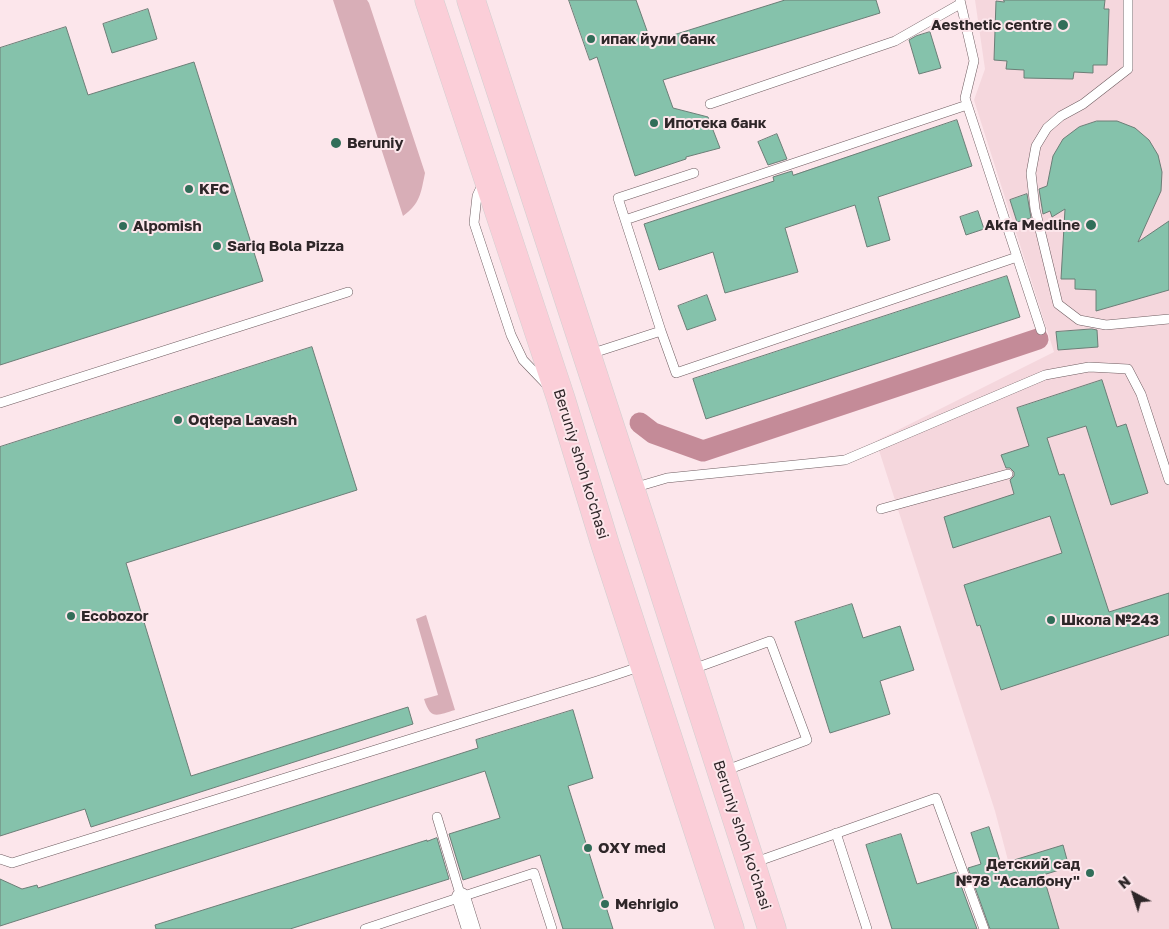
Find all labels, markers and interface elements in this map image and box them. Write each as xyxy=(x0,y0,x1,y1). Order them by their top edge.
place label: Aesthetic centre xyxy=(931,16,1052,34)
marker: Aesthetic centre xyxy=(1056,18,1070,32)
place label: ипак йули банк xyxy=(601,30,716,48)
marker: ипак йули банк xyxy=(585,33,597,45)
place label: Ипотека банк xyxy=(664,114,766,132)
marker: Ипотека банк xyxy=(648,117,660,129)
place label: Beruniy xyxy=(347,134,403,152)
marker: Beruniy xyxy=(329,136,343,150)
place label: KFC xyxy=(199,180,229,198)
marker: KFC xyxy=(183,183,195,195)
place label: Akfa Medline xyxy=(985,216,1080,234)
place label: Alpomish xyxy=(133,217,201,235)
marker: Akfa Medline xyxy=(1084,218,1098,232)
marker: Alpomish xyxy=(117,220,129,232)
place label: Sariq Bola Pizza xyxy=(227,237,344,255)
marker: Sariq Bola Pizza xyxy=(211,240,223,252)
street label: Beruniy shoh ko'chasi xyxy=(550,387,612,541)
place label: Oqtepa Lavash xyxy=(188,411,297,429)
marker: Oqtepa Lavash xyxy=(172,414,184,426)
place label: Ecobozor xyxy=(81,607,148,625)
marker: Ecobozor xyxy=(65,610,77,622)
place label: Школа №243 xyxy=(1061,611,1159,629)
marker: Школа №243 xyxy=(1045,614,1057,626)
street label: Beruniy shoh ko'chasi xyxy=(709,758,775,912)
place label: OXY med xyxy=(598,839,666,857)
marker: OXY med xyxy=(582,842,594,854)
place label: Детский сад №78 "Асалбону" xyxy=(956,855,1080,890)
marker: Детский сад №78 "Асалбону" xyxy=(1084,867,1096,879)
north arrow xyxy=(1109,869,1159,919)
text: N xyxy=(1114,872,1134,892)
place label: Mehrigio xyxy=(615,895,679,913)
marker: Mehrigio xyxy=(599,898,611,910)

